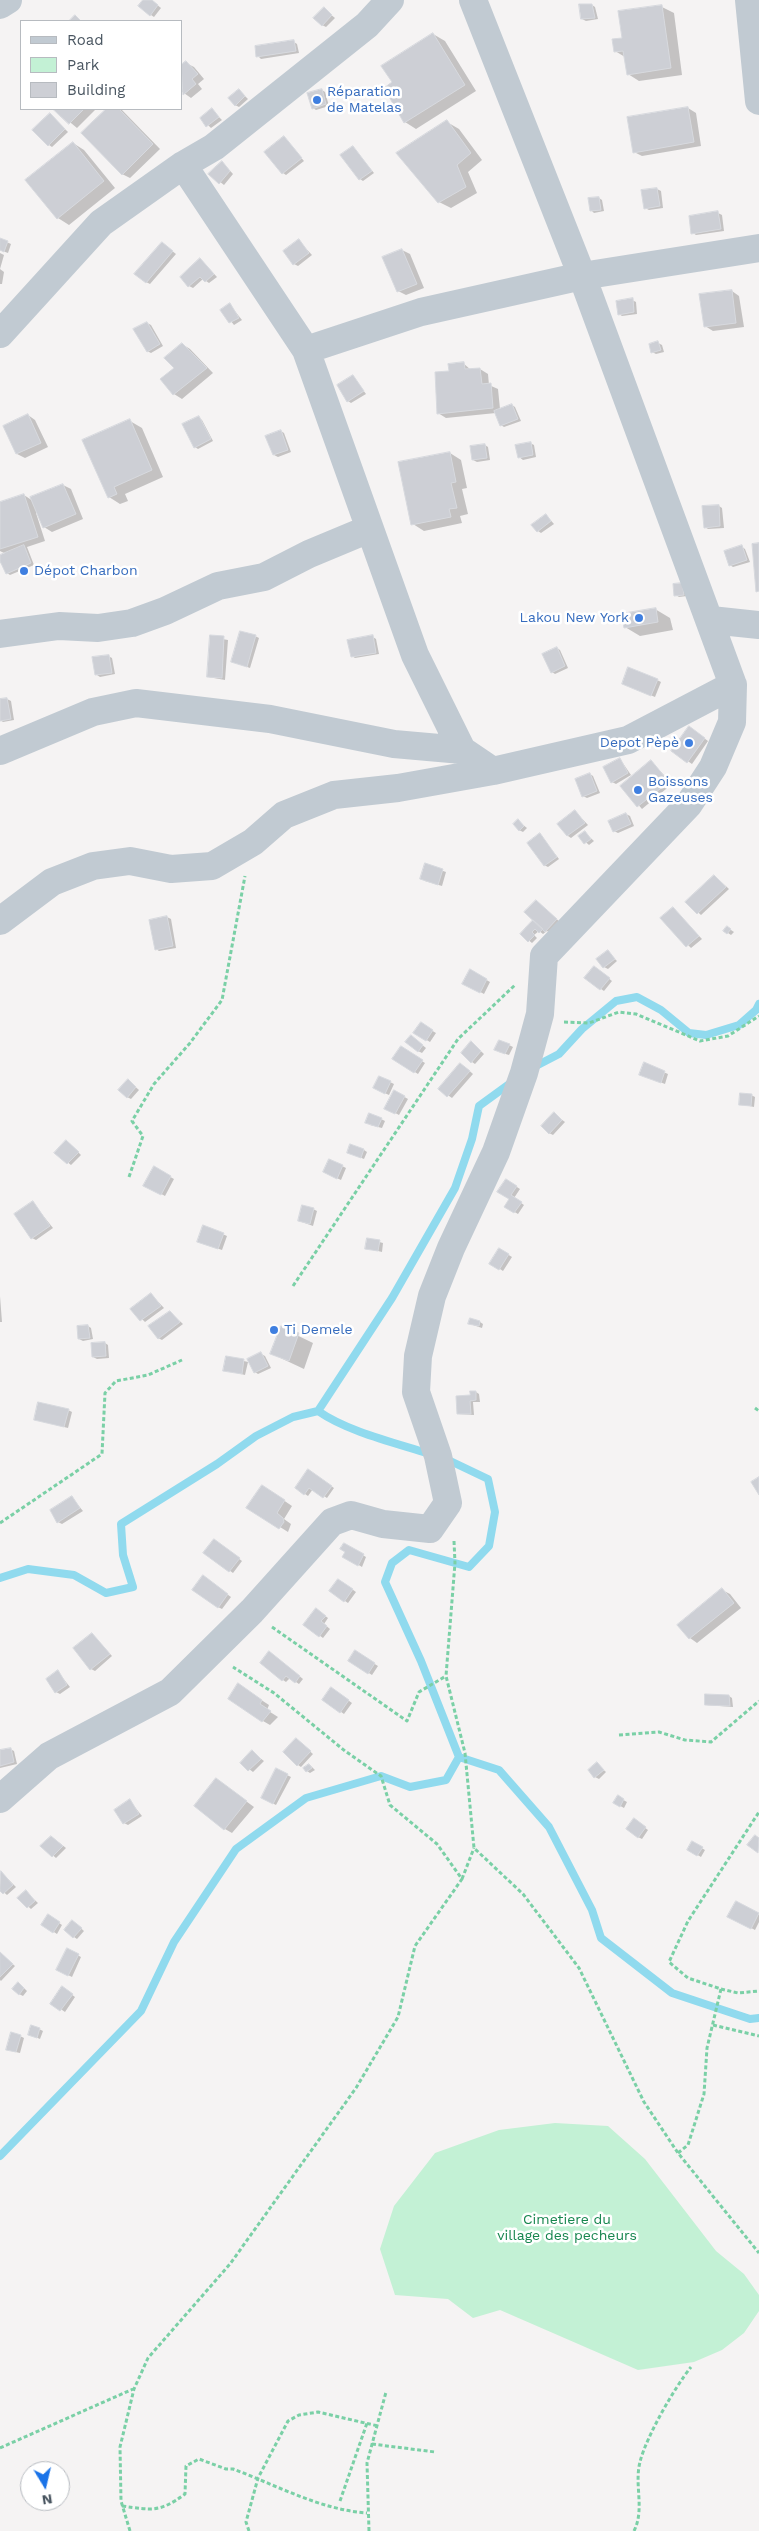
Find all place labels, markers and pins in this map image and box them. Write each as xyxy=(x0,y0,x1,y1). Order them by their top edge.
place label: Réparation de Matelas xyxy=(327,84,402,116)
marker: Réparation de Matelas xyxy=(311,94,323,106)
place label: Dépot Charbon xyxy=(34,563,138,579)
marker: Dépot Charbon xyxy=(18,565,30,577)
place label: Lakou New York xyxy=(520,610,629,626)
marker: Lakou New York xyxy=(633,612,645,624)
place label: Depot Pèpè xyxy=(600,735,679,751)
marker: Depot Pèpè xyxy=(683,737,695,749)
place label: Boissons Gazeuses xyxy=(648,774,713,806)
marker: Boissons Gazeuses xyxy=(632,784,644,796)
place label: Ti Demele xyxy=(284,1322,353,1338)
marker: Ti Demele xyxy=(268,1324,280,1336)

